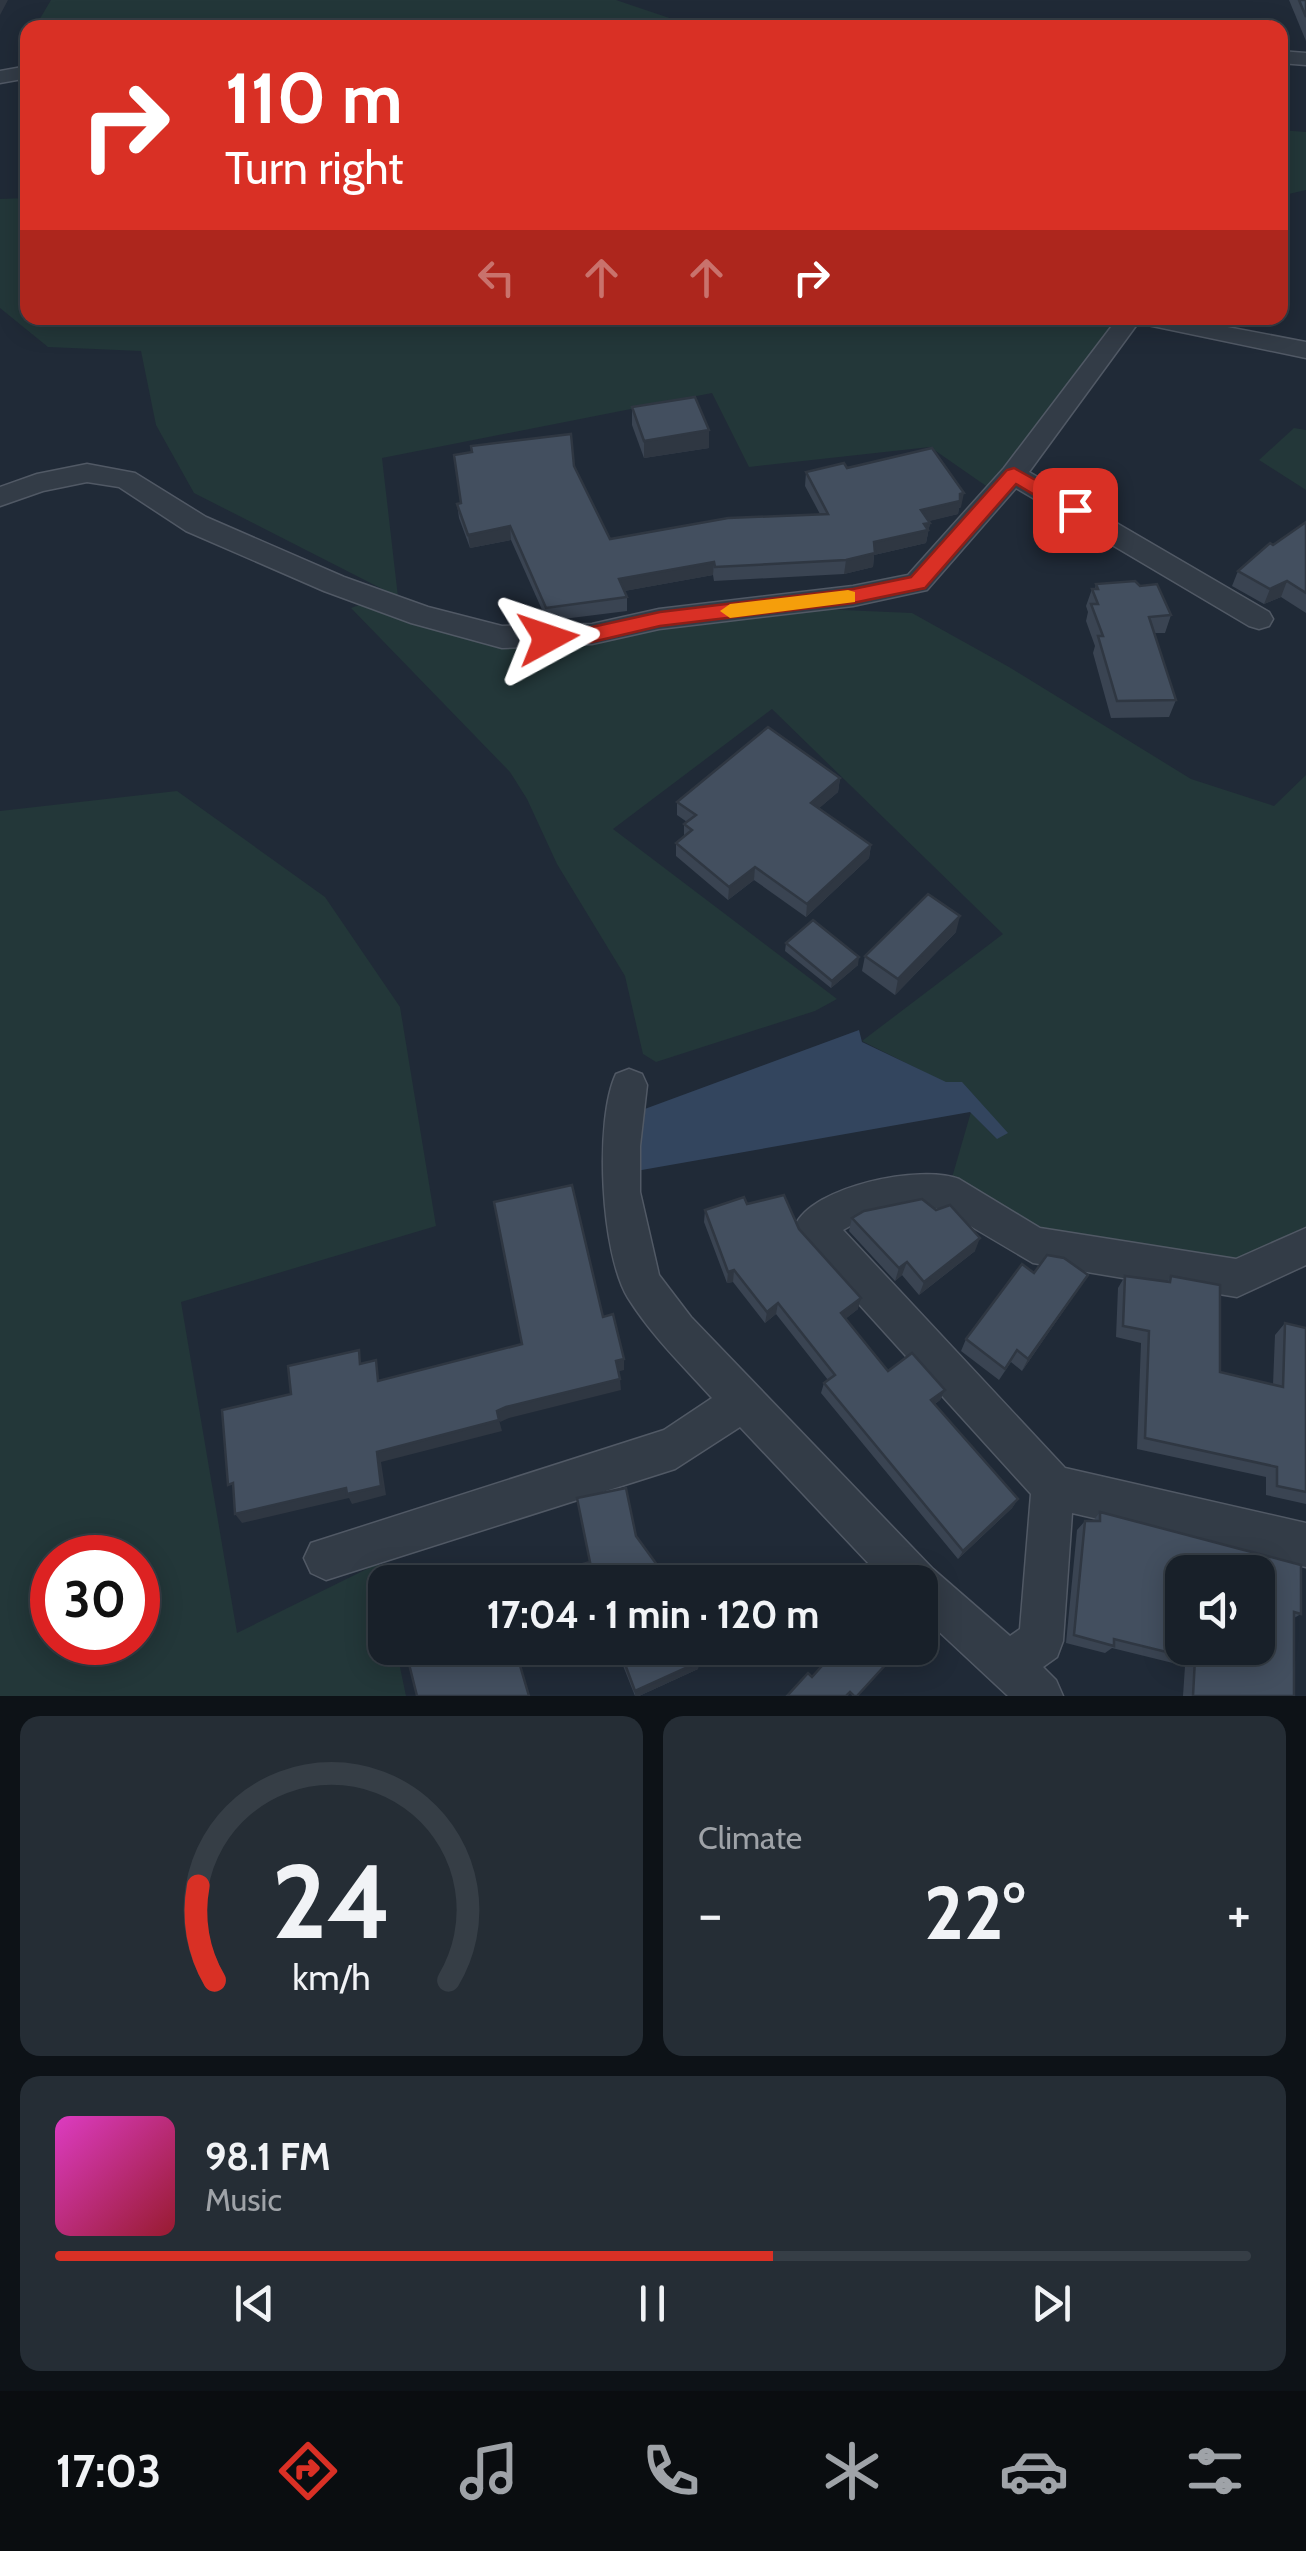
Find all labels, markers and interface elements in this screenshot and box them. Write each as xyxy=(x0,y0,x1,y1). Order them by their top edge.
text: 110 m xyxy=(225,55,403,141)
icon: right xyxy=(60,60,190,190)
text: Turn right xyxy=(225,141,404,195)
icon: left xyxy=(469,250,524,305)
icon: ahead xyxy=(574,250,629,305)
icon: ahead xyxy=(679,250,734,305)
icon: right xyxy=(784,250,839,305)
pin xyxy=(1033,468,1118,553)
icon: arrive xyxy=(1048,483,1103,538)
position arrow xyxy=(496,586,600,690)
speed limit sign: 30 xyxy=(30,1535,160,1665)
map controls xyxy=(1165,1555,1275,1665)
button: sound xyxy=(1165,1555,1275,1665)
text: 17:04 · 1 min · 120 m xyxy=(487,1591,819,1638)
text: Climate xyxy=(698,1818,802,1857)
text: 24 xyxy=(272,1838,391,1964)
text: 22° xyxy=(924,1867,1025,1958)
text: − xyxy=(698,1880,722,1947)
text: + xyxy=(1227,1880,1251,1947)
text: km/h xyxy=(292,1956,371,1999)
text: 98.1 FM xyxy=(205,2133,331,2180)
text: Music xyxy=(205,2180,282,2219)
icon: previous xyxy=(227,2276,282,2331)
icon: pause xyxy=(625,2276,680,2331)
icon: next xyxy=(1024,2276,1079,2331)
icon: directions xyxy=(273,2436,343,2506)
icon: music xyxy=(454,2436,524,2506)
icon: phone xyxy=(636,2436,706,2506)
icon: climate xyxy=(817,2436,887,2506)
icon: car xyxy=(999,2436,1069,2506)
icon: filters xyxy=(1180,2436,1250,2506)
text: 17:03 xyxy=(56,2444,161,2498)

